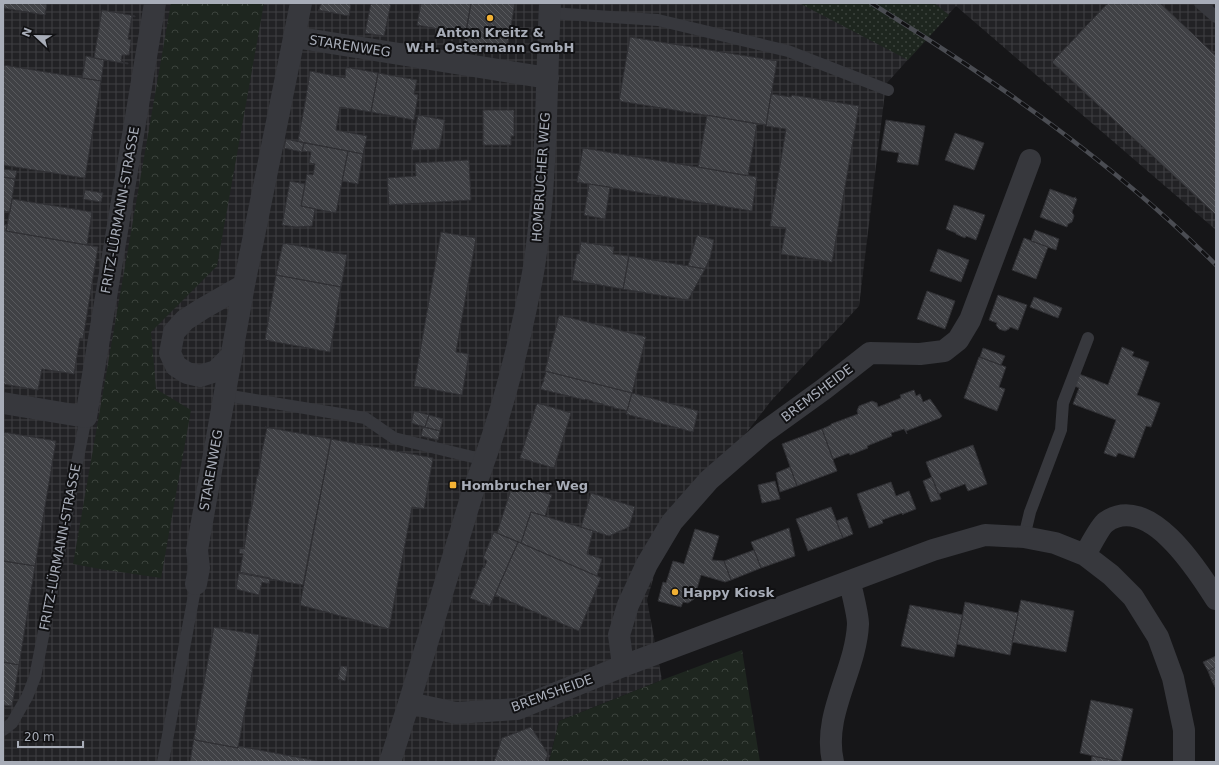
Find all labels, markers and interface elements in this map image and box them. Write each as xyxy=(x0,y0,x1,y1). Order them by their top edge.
marker: Anton Kreitz & W.H. Ostermann GmbH xyxy=(485,13,495,23)
north arrow xyxy=(16,16,56,56)
place label: Anton Kreitz & W.H. Ostermann GmbH xyxy=(406,25,574,55)
text: N xyxy=(19,26,35,39)
street label: STARENWEG xyxy=(308,32,392,60)
street label: HOMBRUCHER WEG xyxy=(529,112,553,242)
street label: FRITZ-LÜRMANN-STRASSE xyxy=(97,125,142,295)
street label: BREMSHEIDE xyxy=(778,361,856,425)
street label: STARENWEG xyxy=(196,428,226,512)
street label: FRITZ-LÜRMANN-STRASSE xyxy=(35,462,84,632)
place label: Hombrucher Weg xyxy=(461,478,588,493)
marker: Hombrucher Weg xyxy=(448,480,458,490)
place label: Happy Kiosk xyxy=(683,585,774,600)
marker: Happy Kiosk xyxy=(670,587,680,597)
street label: BREMSHEIDE xyxy=(509,671,595,715)
scale bar xyxy=(18,723,83,749)
text: 20 m xyxy=(24,730,55,744)

